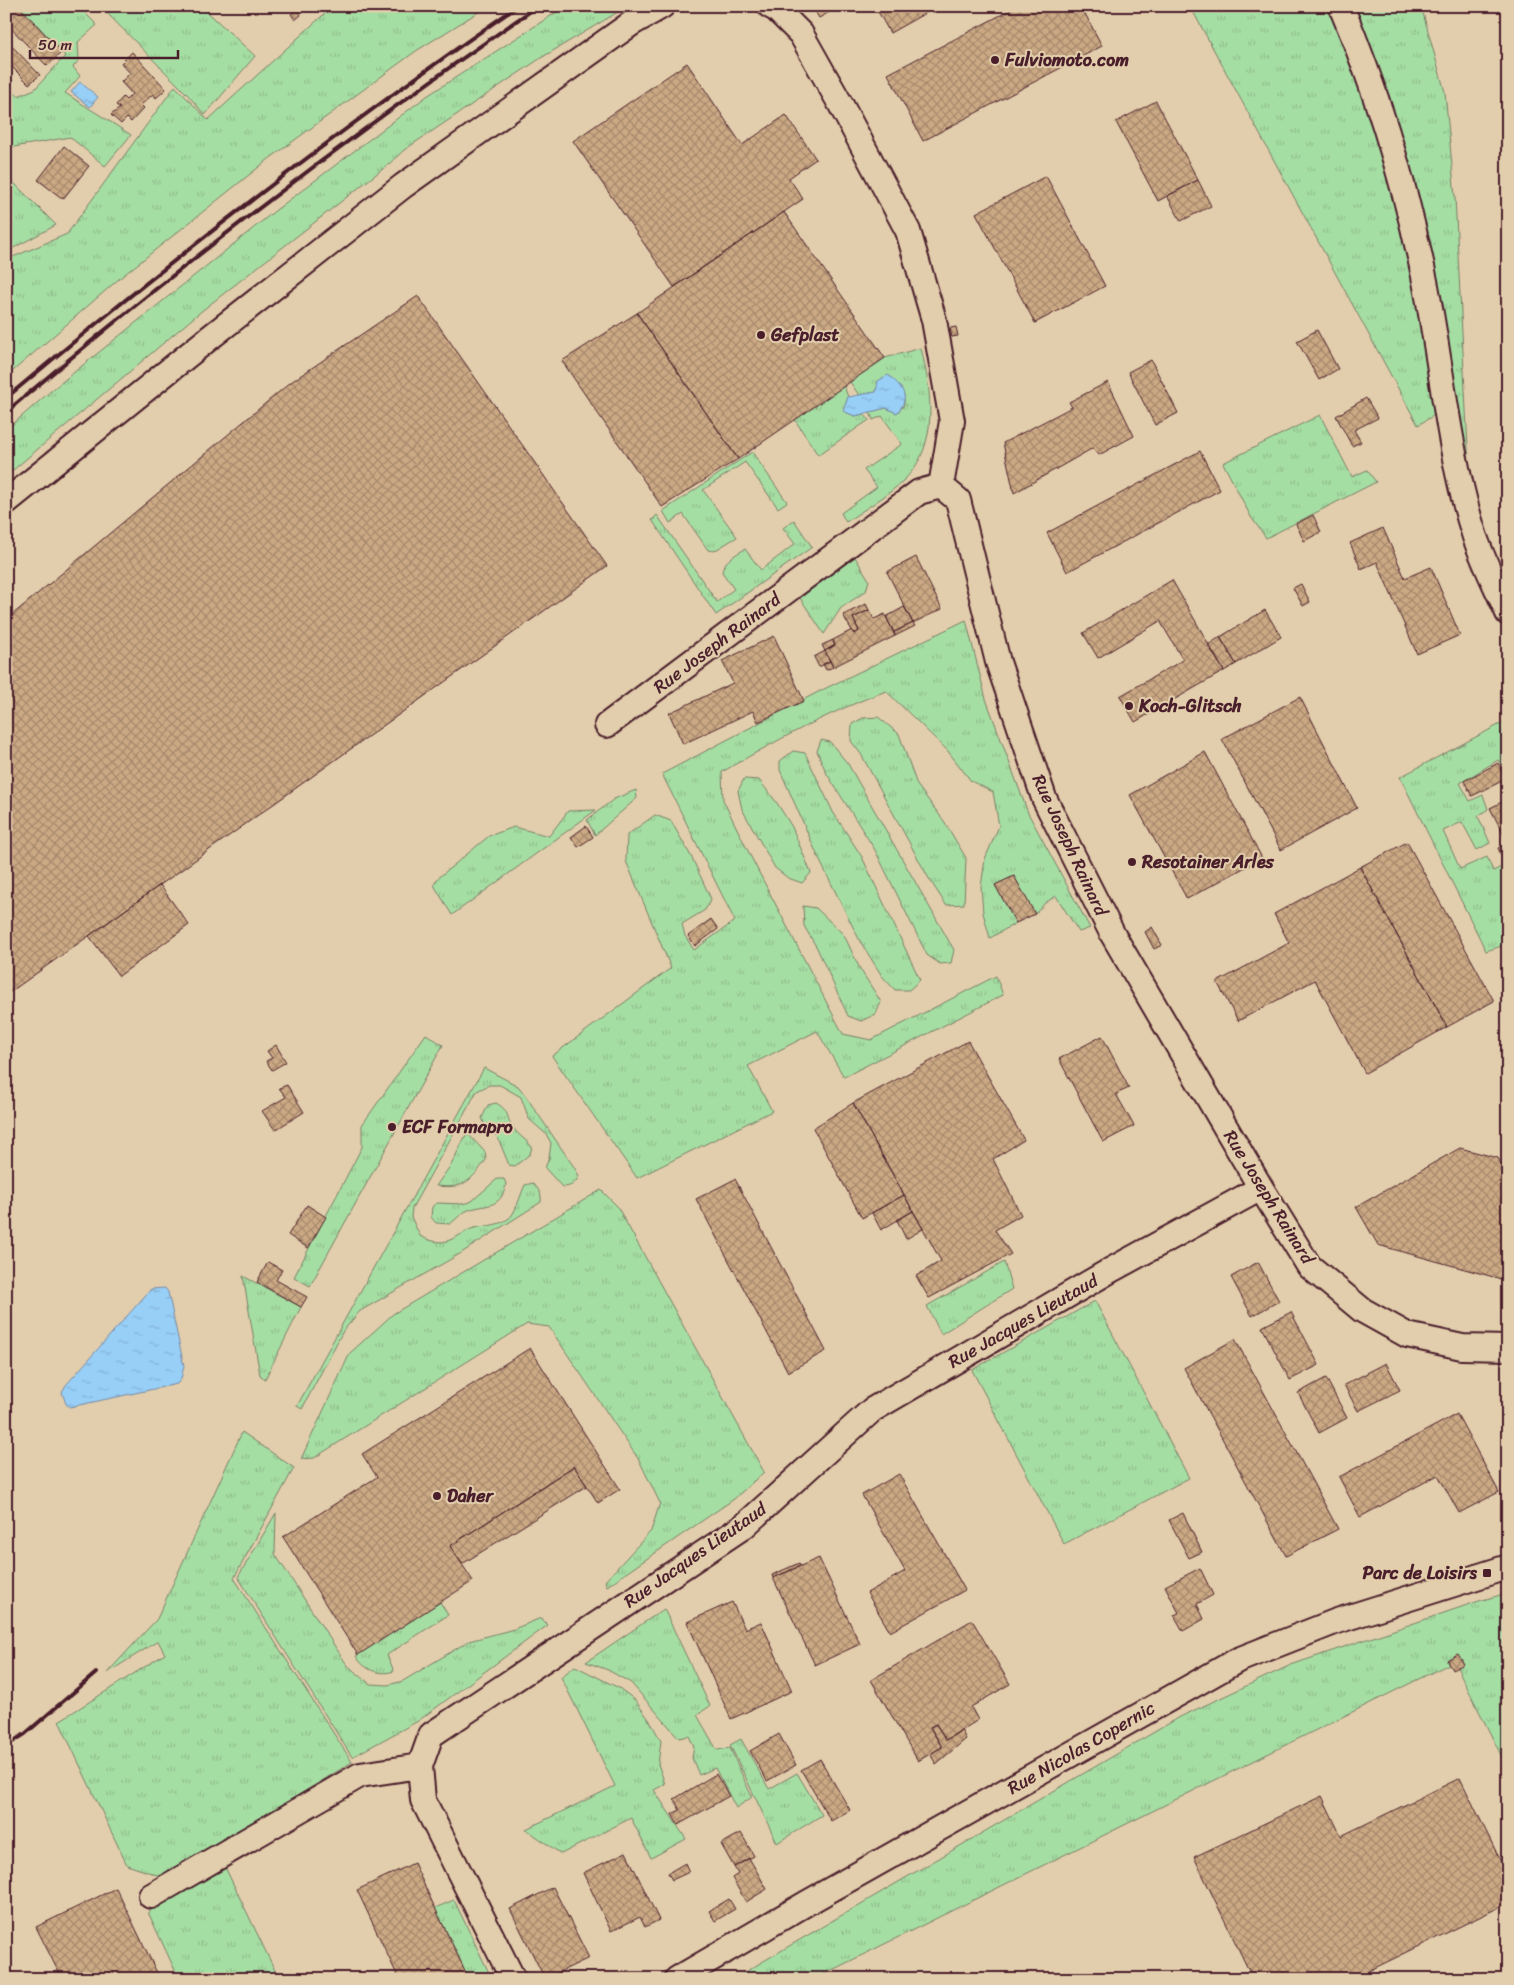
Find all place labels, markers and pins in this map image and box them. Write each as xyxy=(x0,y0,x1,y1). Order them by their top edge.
place label: Fulviomoto.com xyxy=(1004,44,1129,76)
marker: Fulviomoto.com xyxy=(989,54,1001,66)
place label: Gefplast xyxy=(770,319,839,351)
marker: Gefplast xyxy=(755,329,767,341)
place label: Koch-Glitsch xyxy=(1138,690,1242,722)
marker: Koch-Glitsch xyxy=(1123,700,1135,712)
place label: Resotainer Arles xyxy=(1141,846,1275,878)
marker: Resotainer Arles xyxy=(1126,856,1138,868)
place label: ECF Formapro xyxy=(402,1111,513,1143)
marker: ECF Formapro xyxy=(386,1121,398,1133)
place label: Daher xyxy=(447,1480,494,1512)
marker: Daher xyxy=(431,1490,443,1502)
place label: Parc de Loisirs xyxy=(1362,1557,1478,1589)
marker: Parc de Loisirs xyxy=(1481,1567,1493,1579)

